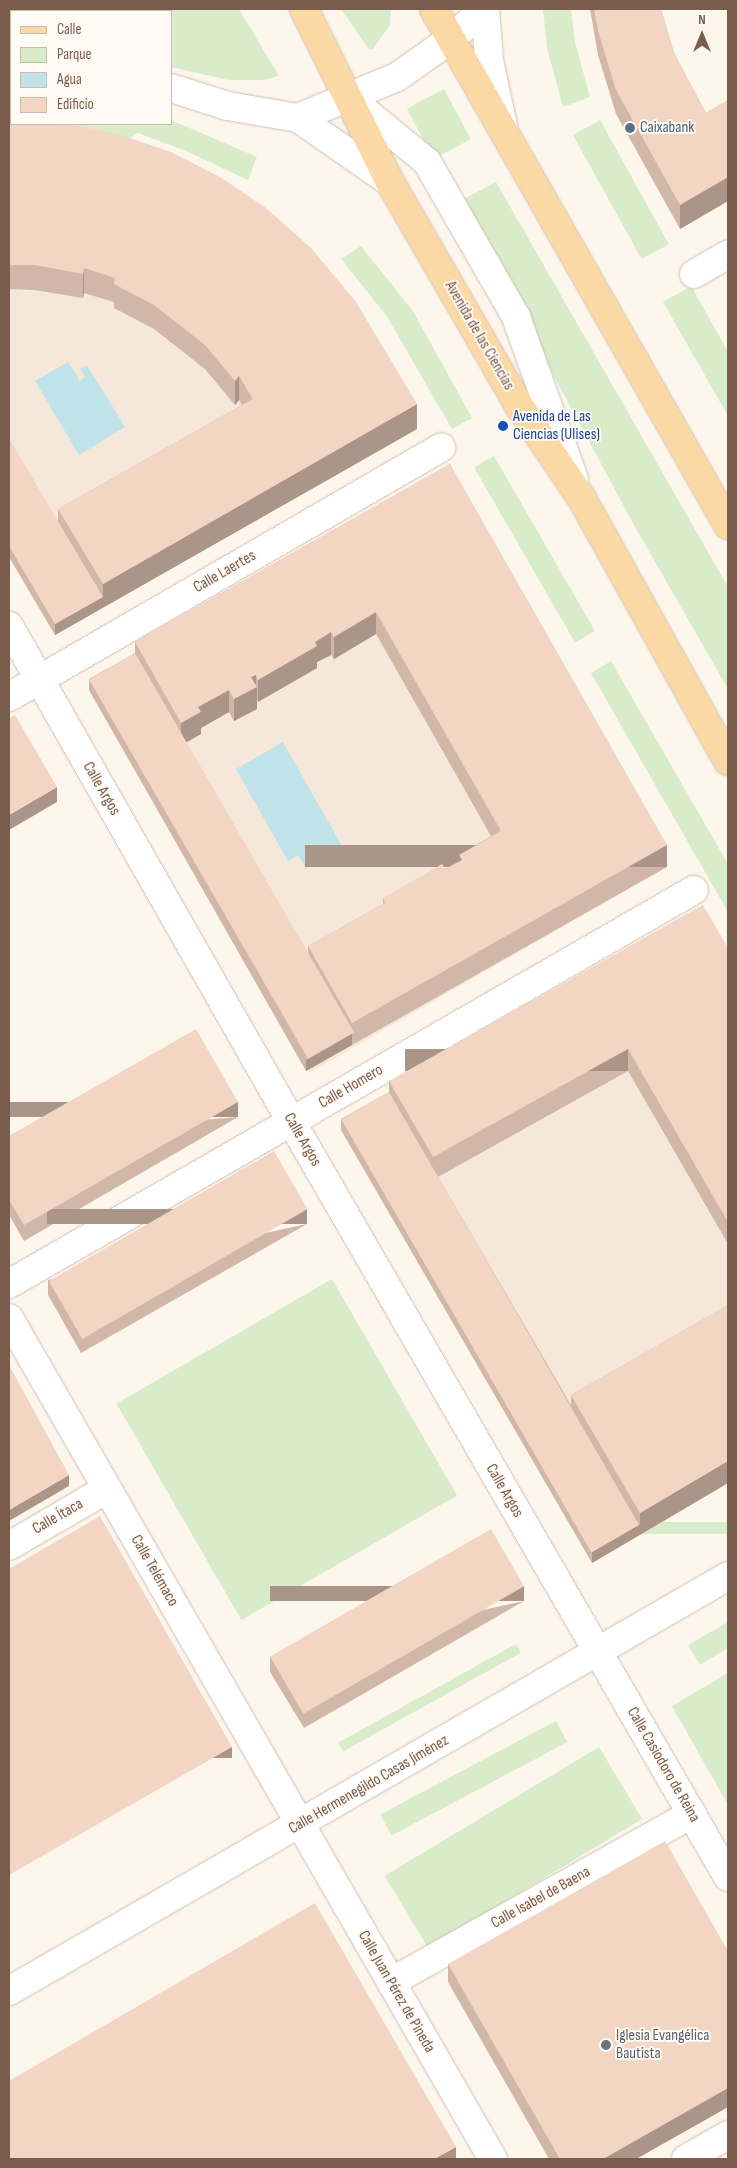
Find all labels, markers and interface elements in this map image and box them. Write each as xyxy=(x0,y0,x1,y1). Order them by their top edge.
legend xyxy=(10,10,172,125)
north arrow xyxy=(677,10,727,60)
text: N xyxy=(698,11,706,28)
text: Calle xyxy=(57,20,81,39)
text: Parque xyxy=(57,45,92,64)
text: Agua xyxy=(57,70,82,89)
text: Edificio xyxy=(57,95,94,114)
place label: Caixabank xyxy=(640,118,694,138)
marker: Caixabank xyxy=(624,122,636,134)
street label: Avenida de las Ciencias xyxy=(440,278,518,394)
place label: Avenida de Las Ciencias (Ulises) xyxy=(513,407,600,445)
marker: Avenida de Las Ciencias (Ulises) xyxy=(497,420,509,432)
street label: Calle Laertes xyxy=(190,546,260,598)
street label: Calle Argos xyxy=(78,759,124,819)
street label: Calle Homero xyxy=(315,1061,387,1113)
street label: Calle Argos xyxy=(279,1110,325,1170)
street label: Calle Argos xyxy=(481,1461,527,1521)
street label: Calle Ítaca xyxy=(29,1495,87,1539)
street label: Calle Telémaco xyxy=(126,1532,182,1610)
street label: Calle Casiodoro de Reina xyxy=(622,1704,704,1826)
street label: Calle Hermenegildo Casas Jiménez xyxy=(286,1731,452,1839)
street label: Calle Isabel de Baena xyxy=(488,1863,594,1933)
street label: Calle Juan Pérez de Pineda xyxy=(353,1928,439,2056)
place label: Iglesia Evangélica Bautista xyxy=(616,2026,709,2064)
marker: Iglesia Evangélica Bautista xyxy=(600,2039,612,2051)

